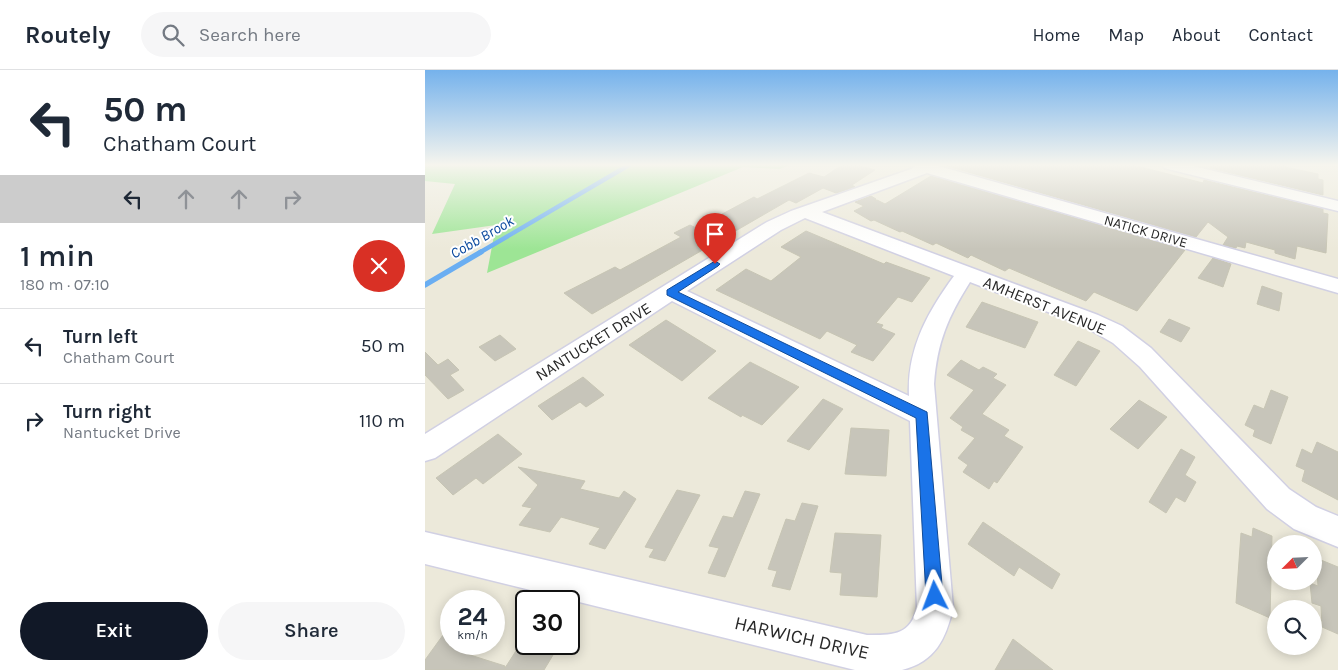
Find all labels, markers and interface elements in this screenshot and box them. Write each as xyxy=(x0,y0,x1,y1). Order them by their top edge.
search box xyxy=(141,12,491,57)
text: Routely xyxy=(25,21,111,49)
icon: search xyxy=(159,21,187,49)
text: Search here xyxy=(199,24,301,46)
text: Home xyxy=(1032,24,1080,46)
text: Map xyxy=(1108,24,1144,46)
text: About xyxy=(1172,24,1221,46)
text: Contact xyxy=(1249,24,1313,46)
text: 50 m xyxy=(103,89,188,130)
icon: left xyxy=(20,90,85,155)
text: Chatham Court xyxy=(103,131,256,157)
icon: left xyxy=(119,185,147,213)
icon: ahead xyxy=(172,185,200,213)
icon: ahead xyxy=(225,185,253,213)
icon: right xyxy=(278,185,306,213)
water label: Cobb Brook xyxy=(447,211,517,262)
street label: NATICK DRIVE xyxy=(1102,211,1189,251)
pin xyxy=(694,213,736,264)
icon: arrive xyxy=(701,220,729,248)
text: 1 min xyxy=(20,238,94,274)
button: close xyxy=(353,240,405,292)
street label: AMHERST AVENUE xyxy=(981,272,1109,339)
text: 180 m · 07:10 xyxy=(20,275,109,294)
street label: NANTUCKET DRIVE xyxy=(532,298,655,385)
text: Turn left xyxy=(63,326,138,348)
icon: left xyxy=(20,332,48,360)
text: 50 m xyxy=(361,335,405,357)
text: Chatham Court xyxy=(63,348,175,367)
text: Turn right xyxy=(63,401,152,423)
icon: right xyxy=(20,407,48,435)
text: 110 m xyxy=(359,410,405,432)
text: Nantucket Drive xyxy=(63,423,181,442)
north arrow xyxy=(1267,535,1323,590)
map controls xyxy=(1267,535,1322,655)
position arrow xyxy=(908,569,960,621)
speed limit sign: 30 xyxy=(515,590,580,655)
button: search xyxy=(1267,600,1322,655)
button: Exit xyxy=(20,602,208,660)
button: Share xyxy=(218,602,405,660)
text: 24 xyxy=(457,602,488,631)
street label: HARWICH DRIVE xyxy=(732,612,871,664)
text: km/h xyxy=(457,628,488,642)

